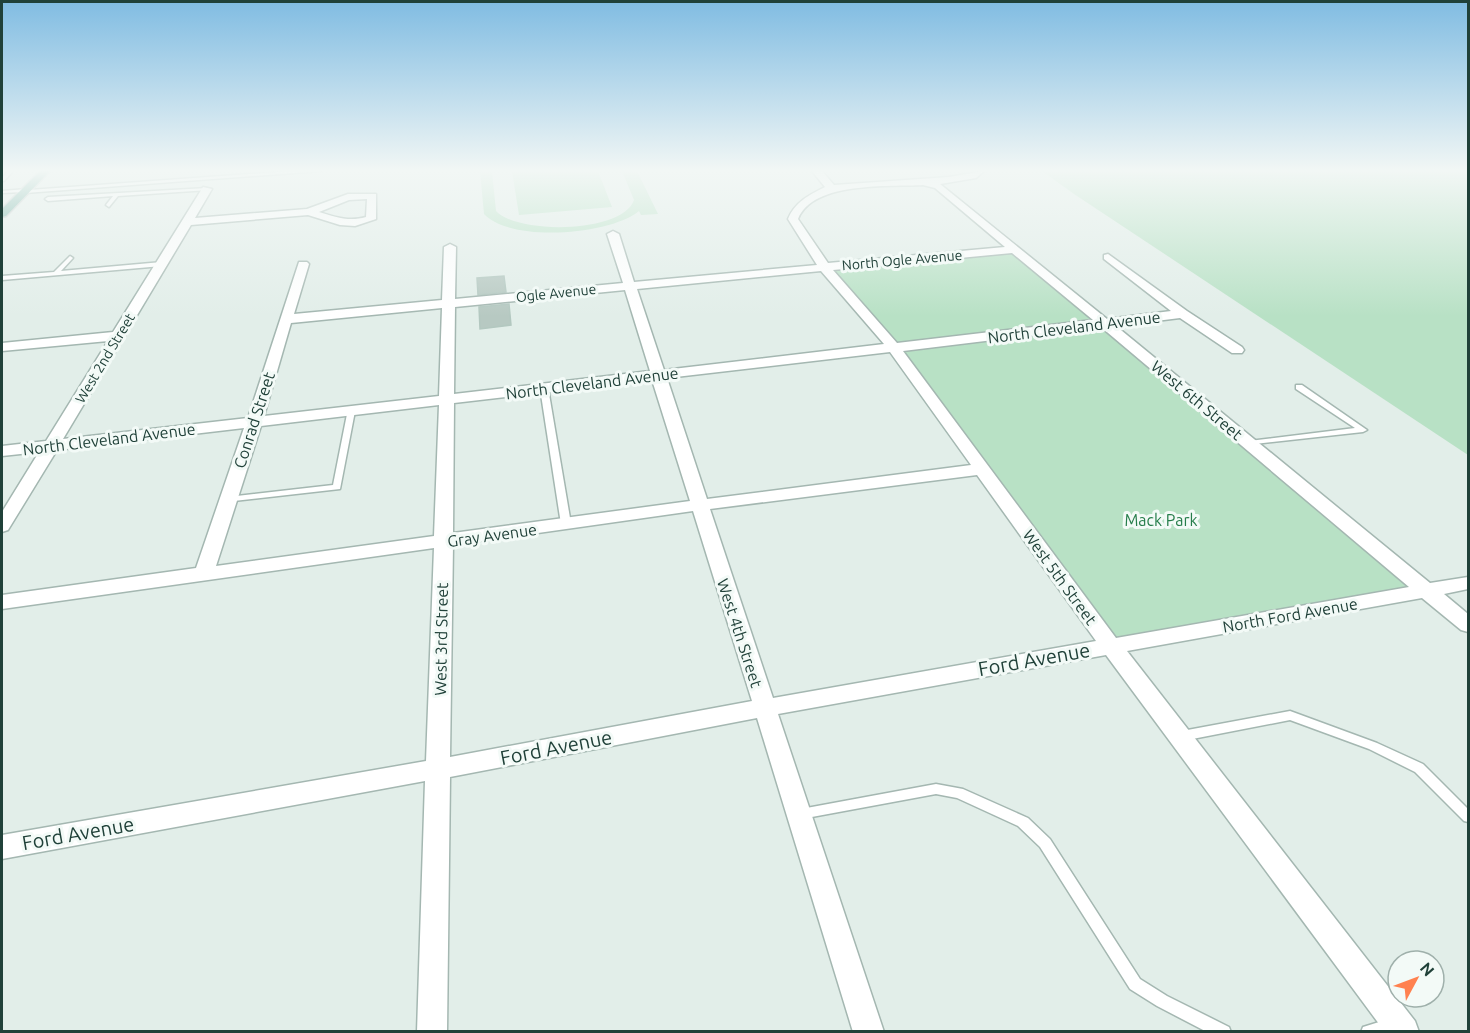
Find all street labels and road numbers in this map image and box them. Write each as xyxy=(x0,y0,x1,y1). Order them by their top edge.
street label: North Ogle Avenue xyxy=(841,247,963,273)
street label: Ogle Avenue xyxy=(515,281,597,305)
street label: North Cleveland Avenue xyxy=(987,307,1161,347)
street label: West 2nd Street xyxy=(72,310,138,406)
street label: West 6th Street xyxy=(1148,357,1247,444)
street label: North Cleveland Avenue xyxy=(505,363,679,403)
street label: Conrad Street xyxy=(230,369,278,470)
street label: North Cleveland Avenue xyxy=(22,419,196,459)
street label: Gray Avenue xyxy=(446,520,538,550)
street label: West 5th Street xyxy=(1019,526,1101,629)
street label: West 4th Street xyxy=(714,576,766,690)
street label: West 3rd Street xyxy=(431,582,451,696)
street label: North Ford Avenue xyxy=(1221,594,1359,636)
street label: Ford Avenue xyxy=(976,638,1092,680)
street label: Ford Avenue xyxy=(498,725,614,769)
street label: Ford Avenue xyxy=(20,812,136,854)

